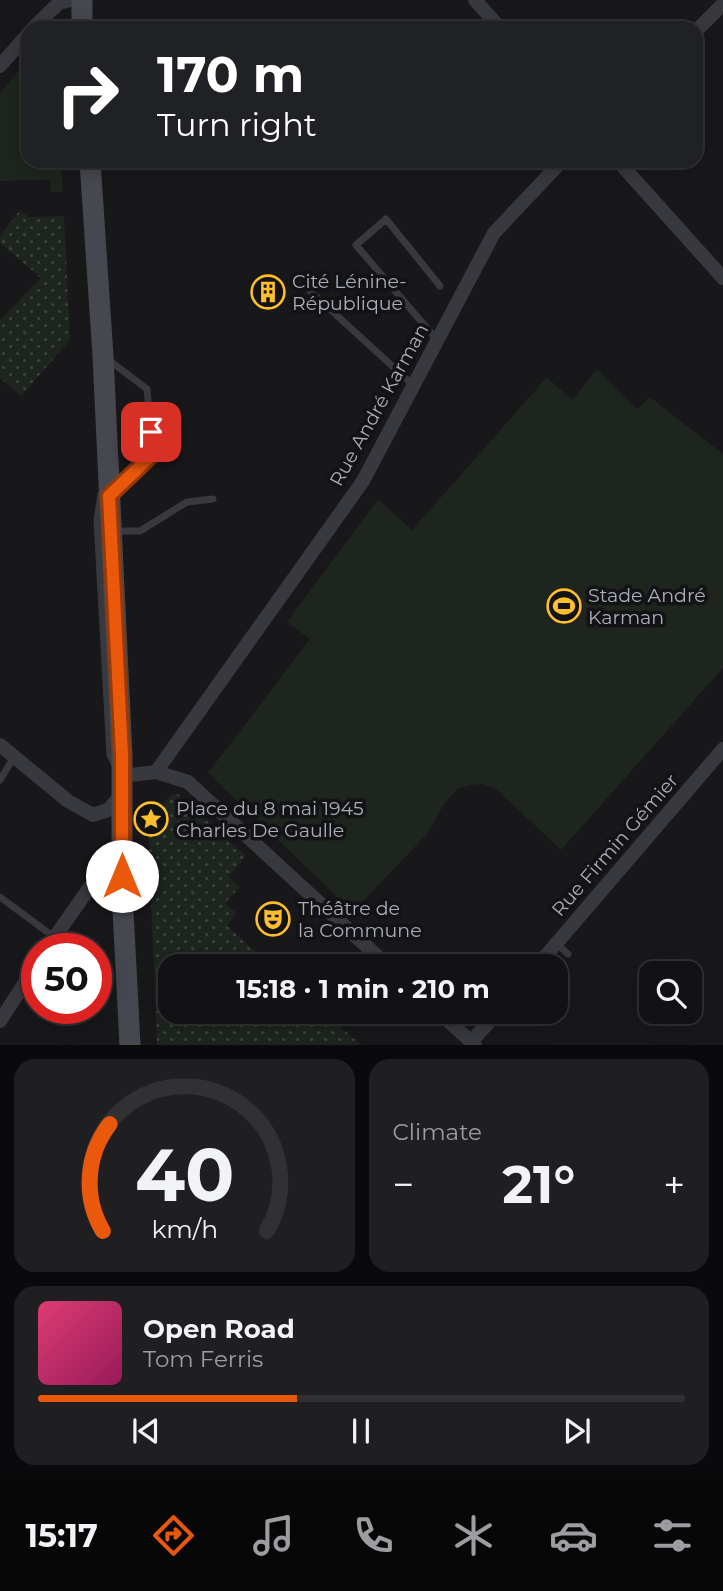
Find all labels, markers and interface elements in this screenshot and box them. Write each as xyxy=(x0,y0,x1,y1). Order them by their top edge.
text: 170 m xyxy=(157,45,304,104)
icon: right xyxy=(42,49,133,140)
text: Turn right xyxy=(157,105,317,144)
place label: Cité Lénine- République xyxy=(292,270,406,315)
building icon: Cité Lénine- République xyxy=(249,273,287,311)
street label: Rue André Karman xyxy=(325,320,433,490)
pin xyxy=(121,402,181,462)
icon: arrive xyxy=(132,413,170,451)
place label: Stade André Karman xyxy=(588,584,706,629)
sports icon: Stade André Karman xyxy=(545,587,583,625)
street label: Rue Firmin Gémier xyxy=(547,769,683,921)
place label: Place du 8 mai 1945 Charles De Gaulle xyxy=(176,797,364,842)
place icon: Place du 8 mai 1945 Charles De Gaulle xyxy=(132,800,170,838)
position arrow xyxy=(85,839,159,913)
place label: Théâtre de la Commune xyxy=(298,897,422,942)
theatre icon: Théâtre de la Commune xyxy=(254,900,292,938)
speed limit sign: 50 xyxy=(21,933,112,1024)
map controls xyxy=(639,961,702,1024)
button: search xyxy=(639,961,702,1024)
text: 15:18 · 1 min · 210 m xyxy=(236,973,490,1005)
text: Climate xyxy=(393,1118,482,1146)
text: 40 xyxy=(134,1132,234,1220)
text: 21° xyxy=(502,1153,575,1216)
text: − xyxy=(393,1161,414,1208)
text: + xyxy=(663,1161,685,1208)
text: km/h xyxy=(151,1214,218,1244)
text: Open Road xyxy=(143,1313,295,1345)
text: Tom Ferris xyxy=(143,1345,263,1373)
icon: previous xyxy=(127,1412,165,1450)
icon: pause xyxy=(342,1412,380,1450)
icon: next xyxy=(558,1412,596,1450)
icon: directions xyxy=(149,1511,198,1560)
icon: music xyxy=(249,1511,298,1560)
icon: phone xyxy=(349,1511,398,1560)
icon: climate xyxy=(449,1511,498,1560)
icon: car xyxy=(549,1511,598,1560)
icon: filters xyxy=(648,1511,697,1560)
text: 15:17 xyxy=(25,1516,98,1555)

